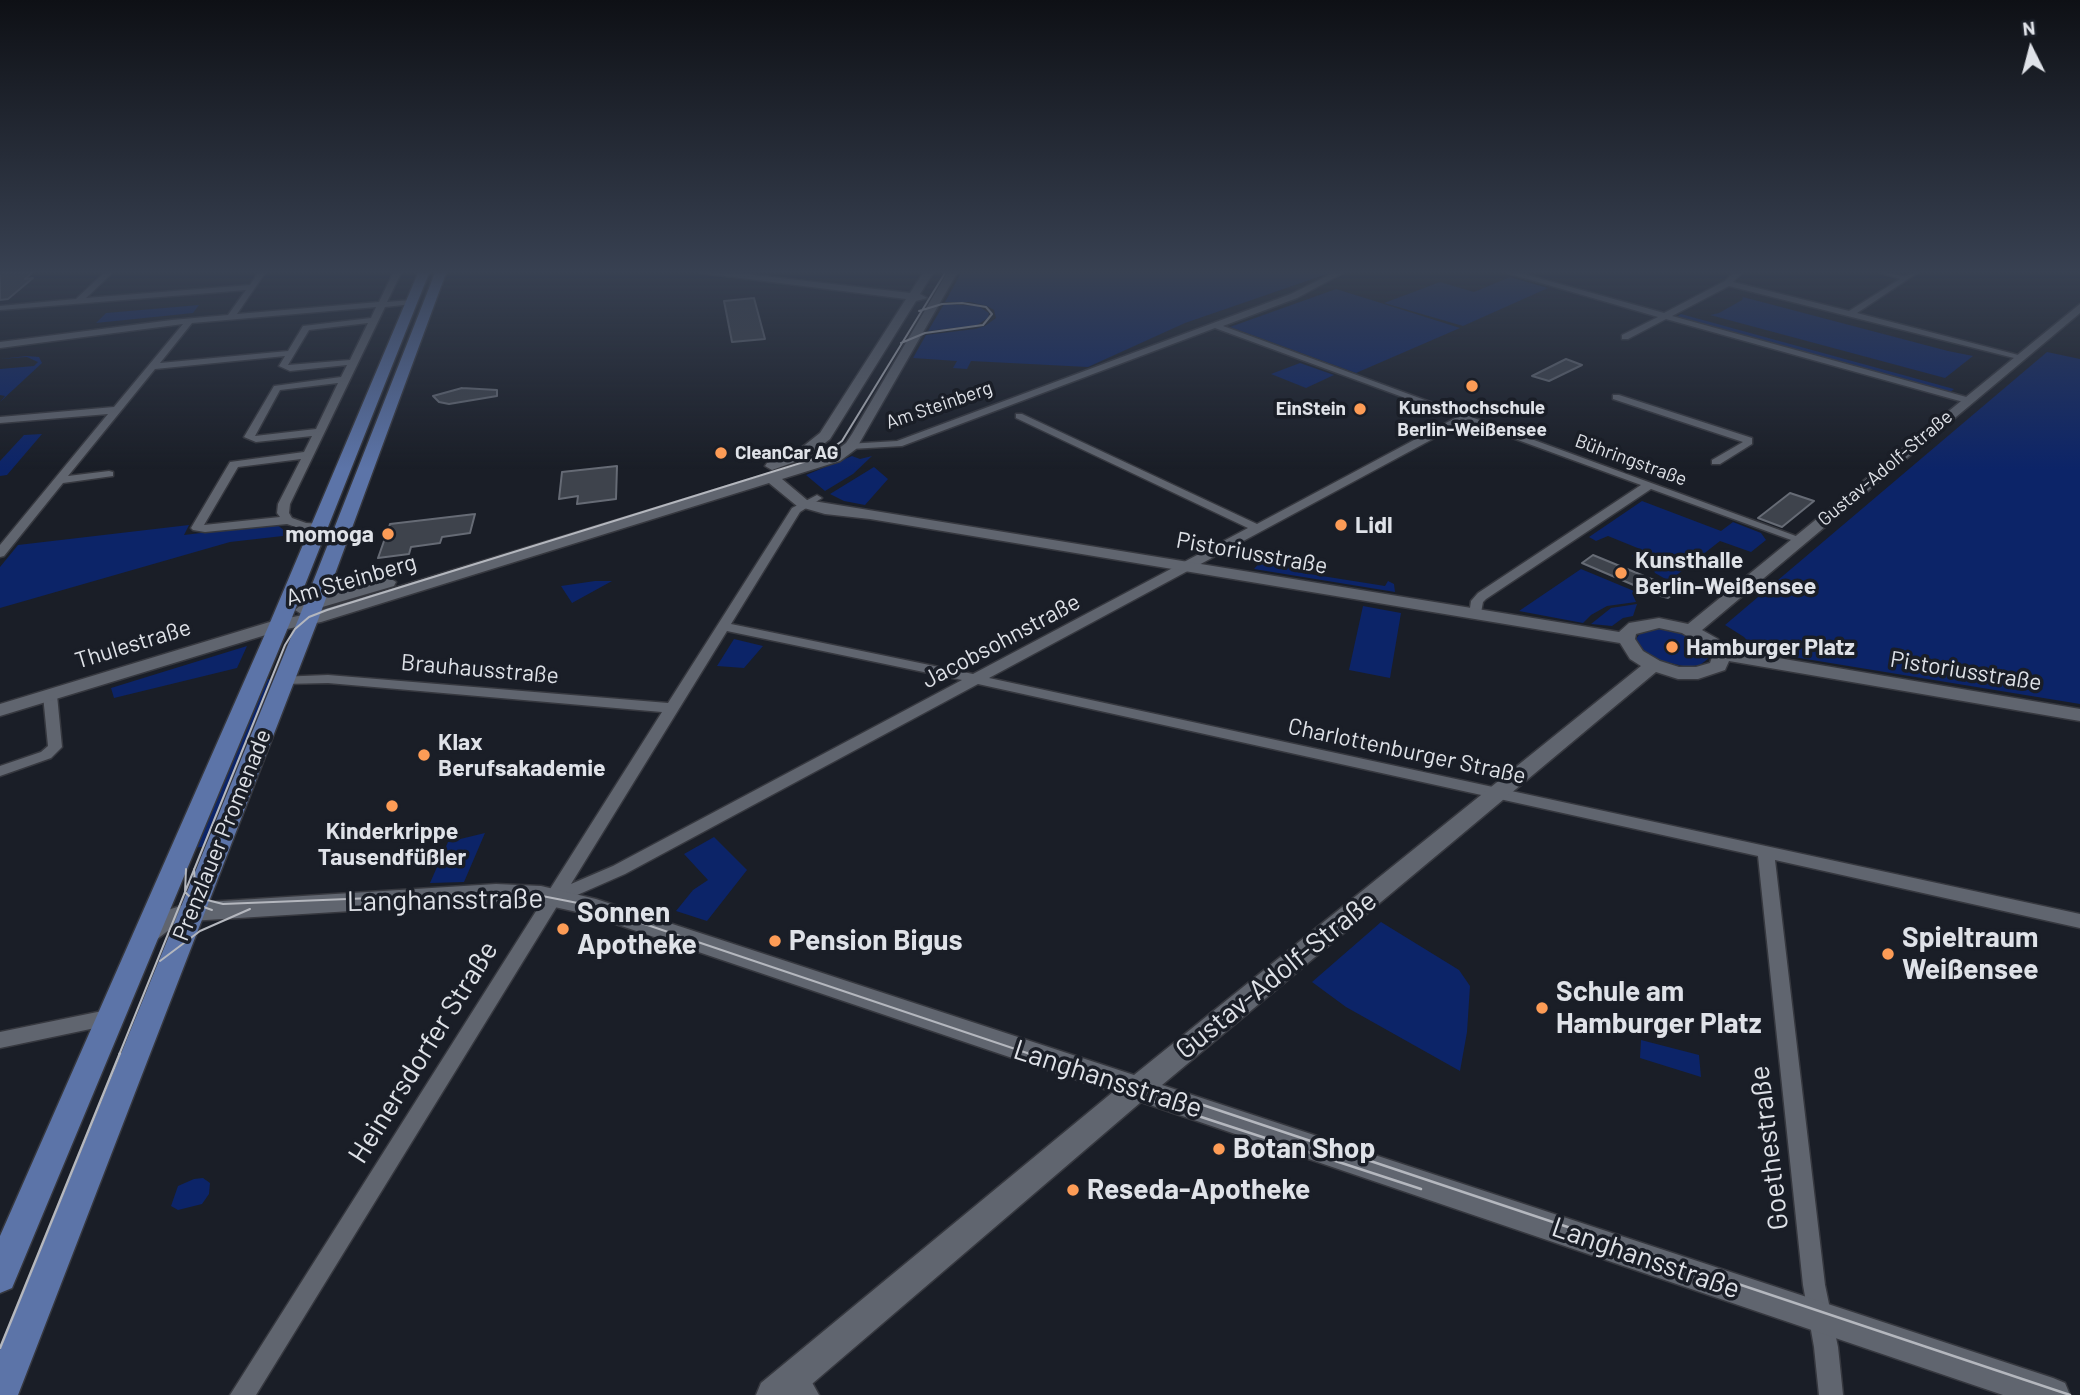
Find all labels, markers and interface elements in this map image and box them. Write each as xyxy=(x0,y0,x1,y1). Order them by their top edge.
north arrow xyxy=(1996,14,2066,84)
text: N xyxy=(2021,16,2036,40)
street label: Am Steinberg xyxy=(883,376,995,434)
marker: Kunsthochschule Berlin-Weißensee xyxy=(1464,378,1480,394)
place label: Kunsthochschule Berlin-Weißensee xyxy=(1397,397,1547,441)
place label: EinStein xyxy=(1276,398,1346,420)
marker: EinStein xyxy=(1352,401,1368,417)
street label: Gustav-Adolf-Straße xyxy=(1813,405,1957,531)
street label: Bühringstraße xyxy=(1572,429,1690,491)
place label: CleanCar AG xyxy=(735,442,838,464)
marker: CleanCar AG xyxy=(713,445,729,461)
place label: Lidl xyxy=(1355,511,1393,539)
marker: Lidl xyxy=(1333,517,1349,533)
place label: momoga xyxy=(285,520,374,548)
marker: momoga xyxy=(380,526,396,542)
street label: Pistoriusstraße xyxy=(1174,526,1330,580)
place label: Kunsthalle Berlin-Weißensee xyxy=(1635,546,1816,600)
street label: Am Steinberg xyxy=(283,548,419,612)
marker: Kunsthalle Berlin-Weißensee xyxy=(1613,565,1629,581)
street label: Jacobsohnstraße xyxy=(917,588,1085,694)
street label: Thulestraße xyxy=(72,613,194,675)
place label: Hamburger Platz xyxy=(1686,633,1855,661)
marker: Hamburger Platz xyxy=(1664,639,1680,655)
street label: Pistoriusstraße xyxy=(1888,645,2044,697)
street label: Brauhausstraße xyxy=(400,648,560,690)
street label: Charlottenburger Straße xyxy=(1285,712,1529,790)
street label: Prenzlauer Promenade xyxy=(167,725,277,945)
place label: Klax Berufsakademie xyxy=(438,728,606,782)
marker: Klax Berufsakademie xyxy=(416,747,432,763)
marker: Kinderkrippe Tausendfüßler xyxy=(384,798,400,814)
place label: Kinderkrippe Tausendfüßler xyxy=(318,817,466,871)
street label: Langhansstraße xyxy=(347,881,543,919)
street label: Gustav-Adolf-Straße xyxy=(1169,884,1383,1066)
place label: Sonnen Apotheke xyxy=(577,896,697,962)
marker: Sonnen Apotheke xyxy=(555,921,571,937)
place label: Spieltraum Weißensee xyxy=(1902,921,2039,987)
place label: Pension Bigus xyxy=(789,924,963,958)
marker: Pension Bigus xyxy=(767,933,783,949)
street label: Heinersdorfer Straße xyxy=(341,935,505,1169)
marker: Spieltraum Weißensee xyxy=(1880,946,1896,962)
place label: Schule am Hamburger Platz xyxy=(1556,975,1762,1041)
marker: Schule am Hamburger Platz xyxy=(1534,1000,1550,1016)
street label: Langhansstraße xyxy=(1009,1033,1207,1125)
street label: Goethestraße xyxy=(1742,1064,1796,1232)
place label: Botan Shop xyxy=(1233,1132,1375,1166)
marker: Botan Shop xyxy=(1211,1141,1227,1157)
place label: Reseda-Apotheke xyxy=(1087,1173,1310,1207)
marker: Reseda-Apotheke xyxy=(1065,1182,1081,1198)
street label: Langhansstraße xyxy=(1548,1210,1744,1306)

